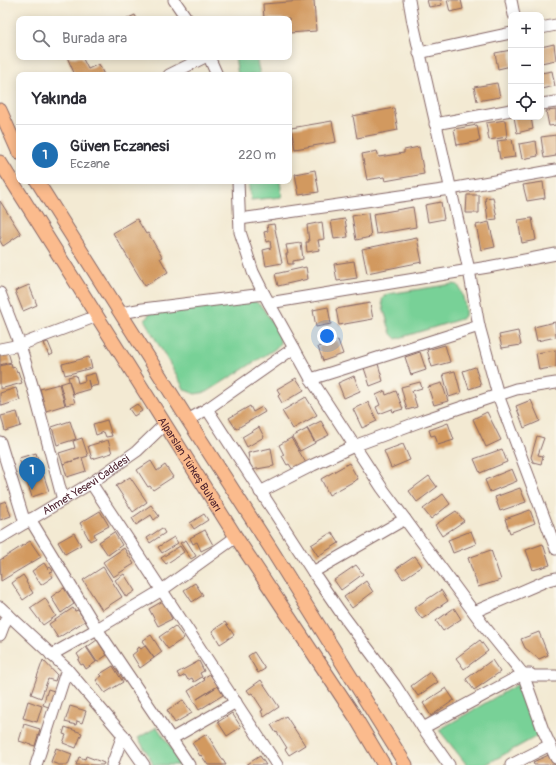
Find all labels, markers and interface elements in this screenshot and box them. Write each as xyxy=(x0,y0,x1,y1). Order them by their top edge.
map controls xyxy=(508,12,544,120)
button: + xyxy=(508,12,544,48)
search box xyxy=(16,16,292,60)
icon: search xyxy=(30,27,52,49)
text: Burada ara xyxy=(62,29,127,48)
button: − xyxy=(508,48,544,84)
button: locate xyxy=(508,84,544,120)
text: Yakında xyxy=(32,88,87,109)
text: Güven Eczanesi xyxy=(70,137,169,156)
text: 1 xyxy=(42,147,48,163)
text: 220 m xyxy=(238,147,276,163)
text: Eczane xyxy=(70,156,110,172)
your location xyxy=(317,326,337,346)
street label: Alparslan Türkeş Bulvarı xyxy=(155,414,225,514)
street label: Ahmet Yesevi Caddesi xyxy=(40,452,132,517)
pin: 1 xyxy=(19,457,45,490)

